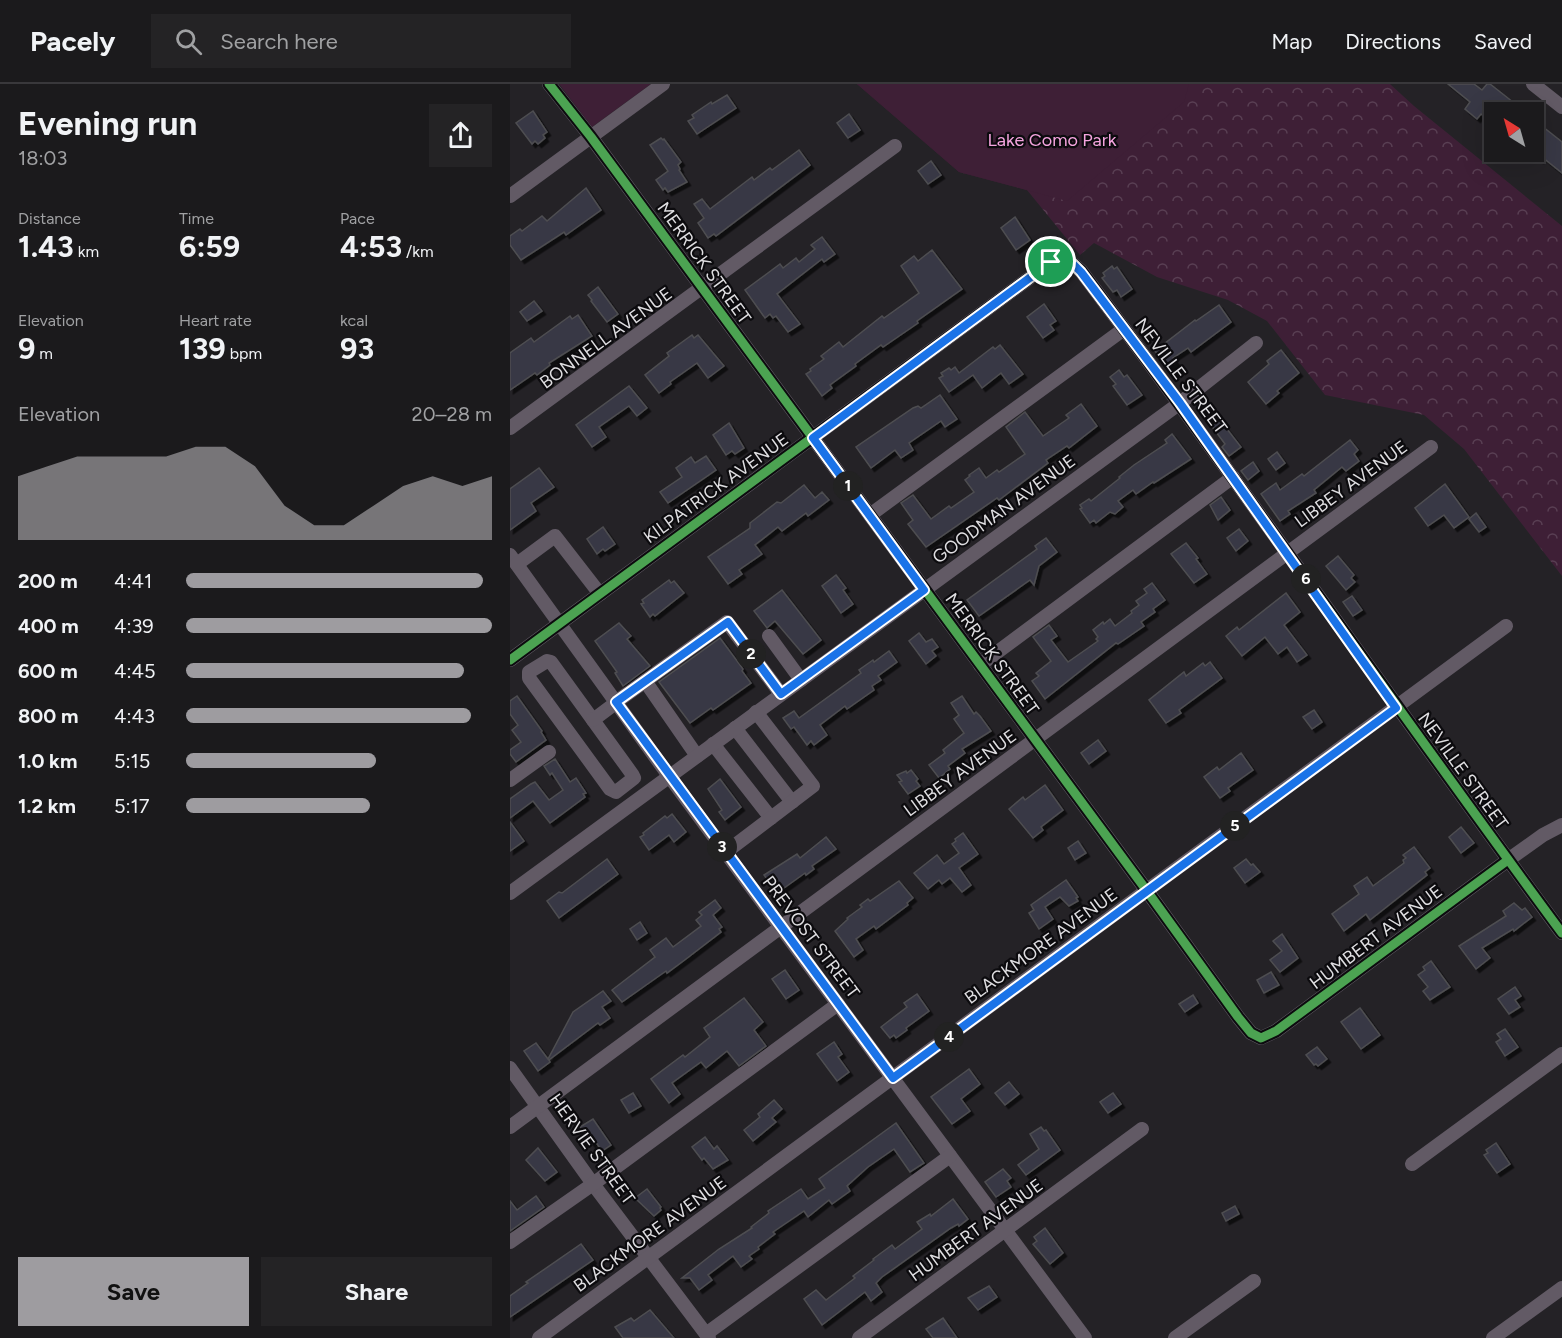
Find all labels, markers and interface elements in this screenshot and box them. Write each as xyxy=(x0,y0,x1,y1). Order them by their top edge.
search box xyxy=(151,14,571,68)
text: Pacely xyxy=(30,24,115,58)
icon: search xyxy=(172,25,205,58)
text: Search here xyxy=(220,28,338,55)
text: Map xyxy=(1271,29,1312,54)
text: Directions xyxy=(1345,29,1441,54)
text: Saved xyxy=(1474,29,1532,54)
north arrow xyxy=(1484,102,1544,162)
map controls xyxy=(1484,102,1544,162)
text: Evening run xyxy=(18,104,197,143)
button: share xyxy=(429,104,492,167)
park label: Lake Como Park xyxy=(987,129,1117,151)
text: 18:03 xyxy=(18,146,67,170)
street label: MERRICK STREET xyxy=(652,198,756,328)
text: Distance xyxy=(18,209,81,228)
text: Time xyxy=(179,209,214,228)
text: Pace xyxy=(340,209,375,228)
text: 1.43 xyxy=(18,228,74,265)
text: 6:59 xyxy=(179,228,240,265)
text: 4:53 xyxy=(340,228,402,265)
pin xyxy=(1025,236,1076,287)
text: km xyxy=(74,242,99,261)
text: /km xyxy=(402,242,434,261)
icon: arrive xyxy=(1034,245,1067,278)
street label: BONNELL AVENUE xyxy=(535,283,677,393)
text: Elevation xyxy=(18,311,84,330)
text: Heart rate xyxy=(179,311,252,330)
text: kcal xyxy=(340,311,368,330)
street label: NEVILLE STREET xyxy=(1130,314,1232,438)
text: 9 xyxy=(18,330,35,367)
text: 139 xyxy=(179,330,226,367)
text: 93 xyxy=(340,330,374,367)
text: m xyxy=(35,344,53,363)
text: bpm xyxy=(226,344,262,363)
text: Elevation xyxy=(18,402,100,426)
text: 20–28 m xyxy=(412,402,492,426)
street label: KILPATRICK AVENUE xyxy=(639,428,793,548)
street label: LIBBEY AVENUE xyxy=(1290,436,1412,532)
street label: GOODMAN AVENUE xyxy=(928,450,1080,568)
pin: 1 xyxy=(833,471,863,501)
text: 1 xyxy=(845,476,851,495)
pin: 6 xyxy=(1291,564,1321,594)
text: 200 m xyxy=(18,569,78,593)
text: 4:41 xyxy=(114,569,152,593)
text: 6 xyxy=(1301,569,1311,588)
street label: MERRICK STREET xyxy=(940,589,1044,719)
text: 400 m xyxy=(18,614,79,638)
text: 4:39 xyxy=(114,614,154,638)
pin: 2 xyxy=(736,639,766,669)
text: 2 xyxy=(746,644,756,663)
text: 600 m xyxy=(18,659,78,683)
text: 4:45 xyxy=(114,659,155,683)
text: 800 m xyxy=(18,704,78,728)
text: 4:43 xyxy=(114,704,155,728)
street label: NEVILLE STREET xyxy=(1413,708,1513,834)
street label: LIBBEY AVENUE xyxy=(899,725,1021,821)
text: 1.0 km xyxy=(18,749,77,773)
text: 5:15 xyxy=(114,749,150,773)
text: 1.2 km xyxy=(18,794,76,818)
text: 5:17 xyxy=(114,794,150,818)
pin: 5 xyxy=(1220,811,1250,841)
text: 5 xyxy=(1230,816,1240,835)
pin: 3 xyxy=(707,832,737,862)
text: 3 xyxy=(718,837,726,856)
street label: PREVOST STREET xyxy=(758,871,864,1003)
street label: HUMBERT AVENUE xyxy=(1305,880,1447,994)
street label: BLACKMORE AVENUE xyxy=(960,883,1122,1009)
pin: 4 xyxy=(934,1022,964,1052)
text: 4 xyxy=(944,1027,954,1046)
street label: HERVIE STREET xyxy=(544,1089,640,1209)
street label: BLACKMORE AVENUE xyxy=(569,1171,731,1297)
street label: HUMBERT AVENUE xyxy=(905,1174,1047,1286)
button: Save xyxy=(18,1257,249,1326)
button: Share xyxy=(261,1257,492,1326)

